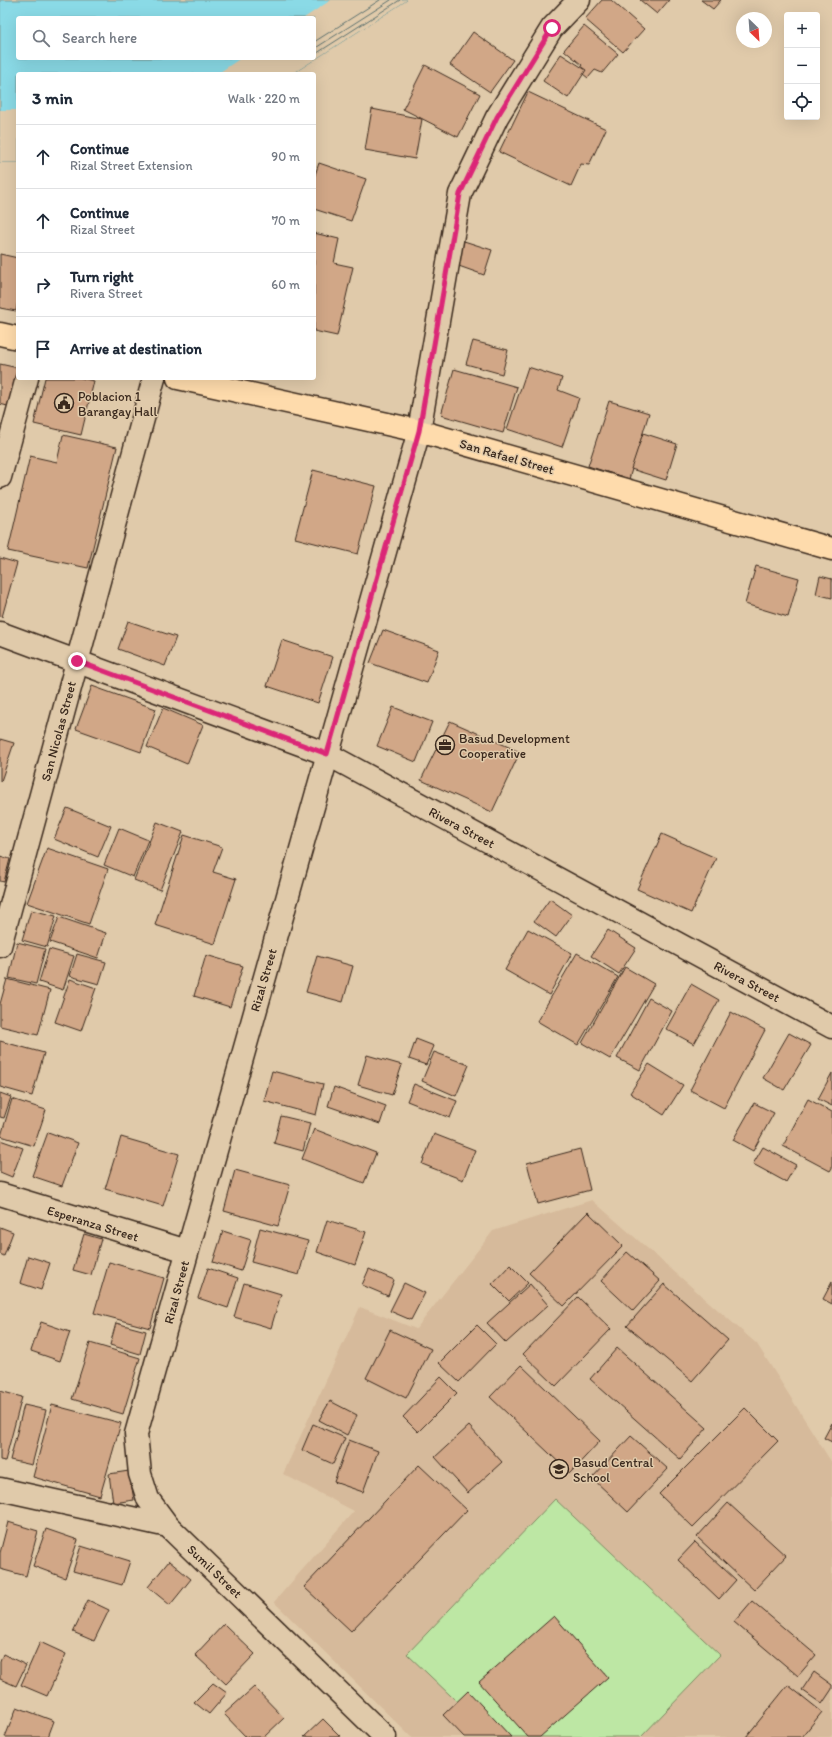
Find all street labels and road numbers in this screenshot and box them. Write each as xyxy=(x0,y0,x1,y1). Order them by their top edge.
street label: San Rafael Street xyxy=(458,436,556,477)
street label: San Nicolas Street xyxy=(38,679,79,783)
street label: Rivera Street xyxy=(426,804,497,851)
street label: Rizal Street xyxy=(247,947,280,1013)
street label: Rivera Street xyxy=(711,958,782,1005)
street label: Esperanza Street xyxy=(45,1202,140,1245)
street label: Rizal Street xyxy=(161,1259,192,1325)
street label: Sumil Street xyxy=(184,1542,245,1601)

